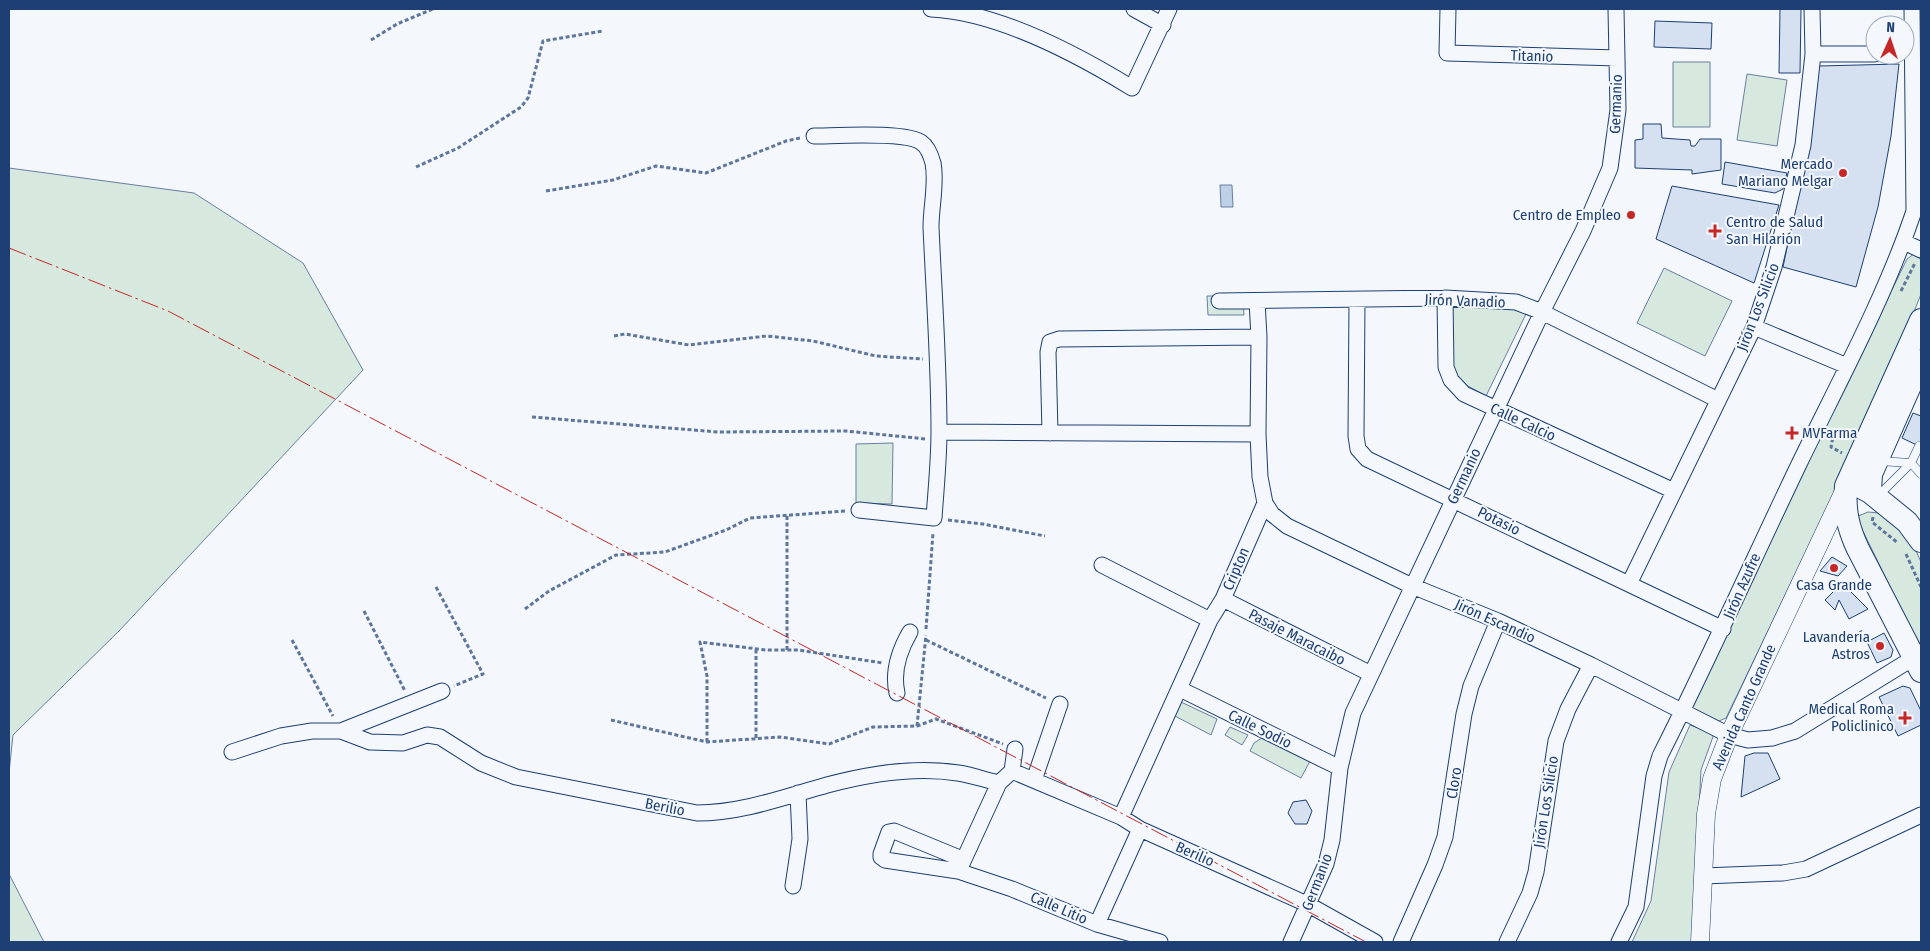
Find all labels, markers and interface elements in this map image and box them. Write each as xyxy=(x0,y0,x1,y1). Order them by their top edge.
north arrow xyxy=(1865,15,1915,65)
text: N xyxy=(1886,19,1895,36)
street label: Titanio xyxy=(1510,46,1554,66)
street label: Germanio xyxy=(1606,74,1626,134)
place label: Mercado Mariano Melgar xyxy=(1738,155,1834,190)
marker: Mercado Mariano Melgar xyxy=(1837,167,1849,179)
place label: Centro de Empleo xyxy=(1513,206,1621,224)
marker: Centro de Empleo xyxy=(1625,209,1637,221)
place label: Centro de Salud San Hilarión xyxy=(1726,213,1823,248)
marker: Centro de Salud San Hilarión xyxy=(1708,224,1722,238)
street label: Jirón Los Silicio xyxy=(1733,260,1783,354)
street label: Jirón Vanadio xyxy=(1424,291,1506,311)
street label: Calle Calcio xyxy=(1487,399,1559,445)
place label: MVFarma xyxy=(1802,424,1857,442)
marker: MVFarma xyxy=(1786,427,1798,439)
street label: Germanio xyxy=(1443,445,1485,507)
street label: Potasio xyxy=(1475,503,1523,539)
street label: Cripton xyxy=(1219,545,1253,593)
street label: Jirón Azufre xyxy=(1719,550,1765,622)
marker: Casa Grande xyxy=(1828,562,1840,574)
place label: Casa Grande xyxy=(1796,576,1872,594)
street label: Jirón Escandio xyxy=(1452,595,1538,647)
street label: Pasaje Maracaibo xyxy=(1246,605,1348,669)
place label: Lavandería Astros xyxy=(1803,628,1870,663)
marker: Lavandería Astros xyxy=(1874,640,1886,652)
street label: Avenida Canto Grande xyxy=(1708,641,1780,773)
place label: Medical Roma Policlinico xyxy=(1808,700,1894,735)
street label: Calle Sodio xyxy=(1225,706,1295,752)
marker: Medical Roma Policlinico xyxy=(1898,711,1912,725)
street label: Jirón Los Silicio xyxy=(1530,754,1562,849)
street label: Cloro xyxy=(1443,766,1465,800)
street label: Berilio xyxy=(644,794,687,820)
street label: Berilio xyxy=(1173,838,1217,870)
street label: Germanio xyxy=(1298,851,1336,913)
street label: Calle Litio xyxy=(1028,888,1090,928)

